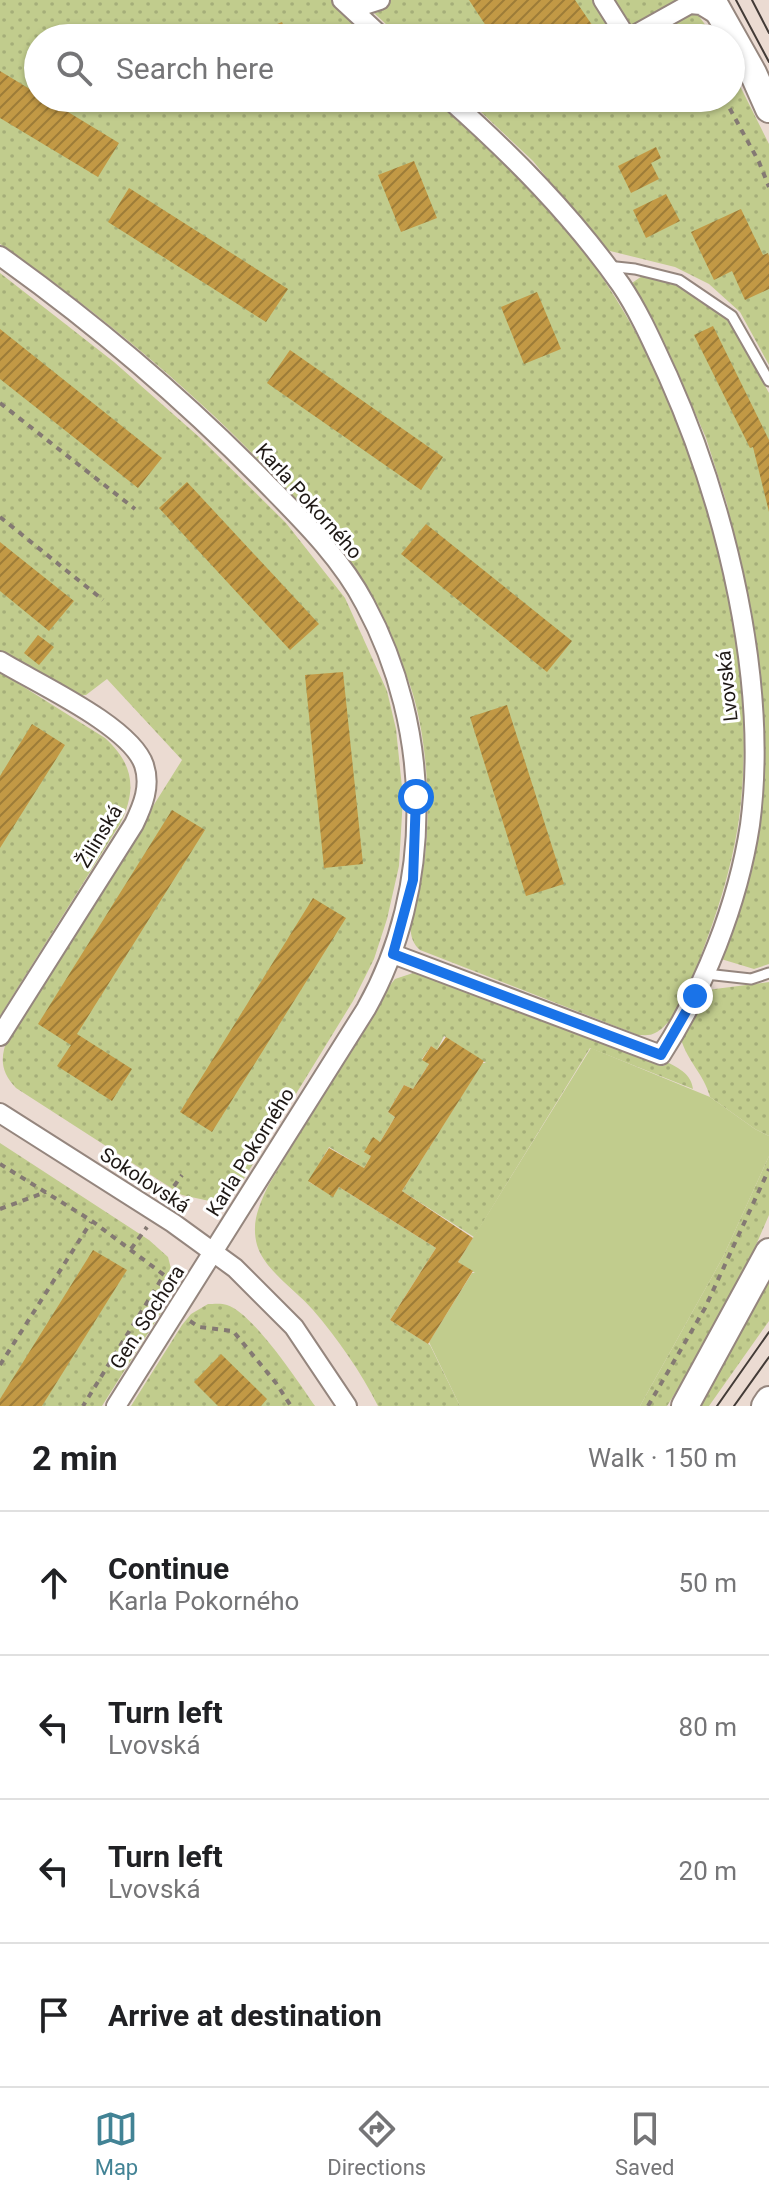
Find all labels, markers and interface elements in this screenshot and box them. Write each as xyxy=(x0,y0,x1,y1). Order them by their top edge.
search box xyxy=(24,24,745,112)
icon: search xyxy=(52,46,96,90)
text: Search here xyxy=(116,51,274,86)
street label: Karla Pokorného xyxy=(251,438,367,564)
street label: Lvovská xyxy=(711,649,743,723)
route start xyxy=(398,779,434,815)
street label: Žilinská xyxy=(71,800,127,872)
route end xyxy=(677,978,713,1014)
street label: Karla Pokorného xyxy=(201,1083,299,1221)
street label: Sokolovská xyxy=(96,1142,194,1218)
street label: Gen. Sochora xyxy=(105,1261,189,1373)
text: 2 min xyxy=(32,1438,117,1478)
text: Walk · 150 m xyxy=(588,1443,737,1473)
text: Continue xyxy=(108,1551,229,1586)
icon: ahead xyxy=(32,1561,76,1605)
text: 50 m xyxy=(679,1568,737,1598)
text: Karla Pokorného xyxy=(108,1586,299,1616)
text: Turn left xyxy=(108,1695,223,1730)
icon: left xyxy=(32,1705,76,1749)
text: 80 m xyxy=(679,1712,737,1742)
text: Lvovská xyxy=(108,1730,201,1760)
text: Turn left xyxy=(108,1839,223,1874)
icon: left xyxy=(32,1849,76,1893)
text: 20 m xyxy=(679,1856,737,1886)
text: Lvovská xyxy=(108,1874,201,1904)
icon: arrive xyxy=(32,1993,76,2037)
text: Arrive at destination xyxy=(108,1998,382,2033)
tab: Map xyxy=(94,2107,138,2180)
tab: Directions xyxy=(327,2107,426,2180)
tab: Saved xyxy=(615,2107,675,2180)

